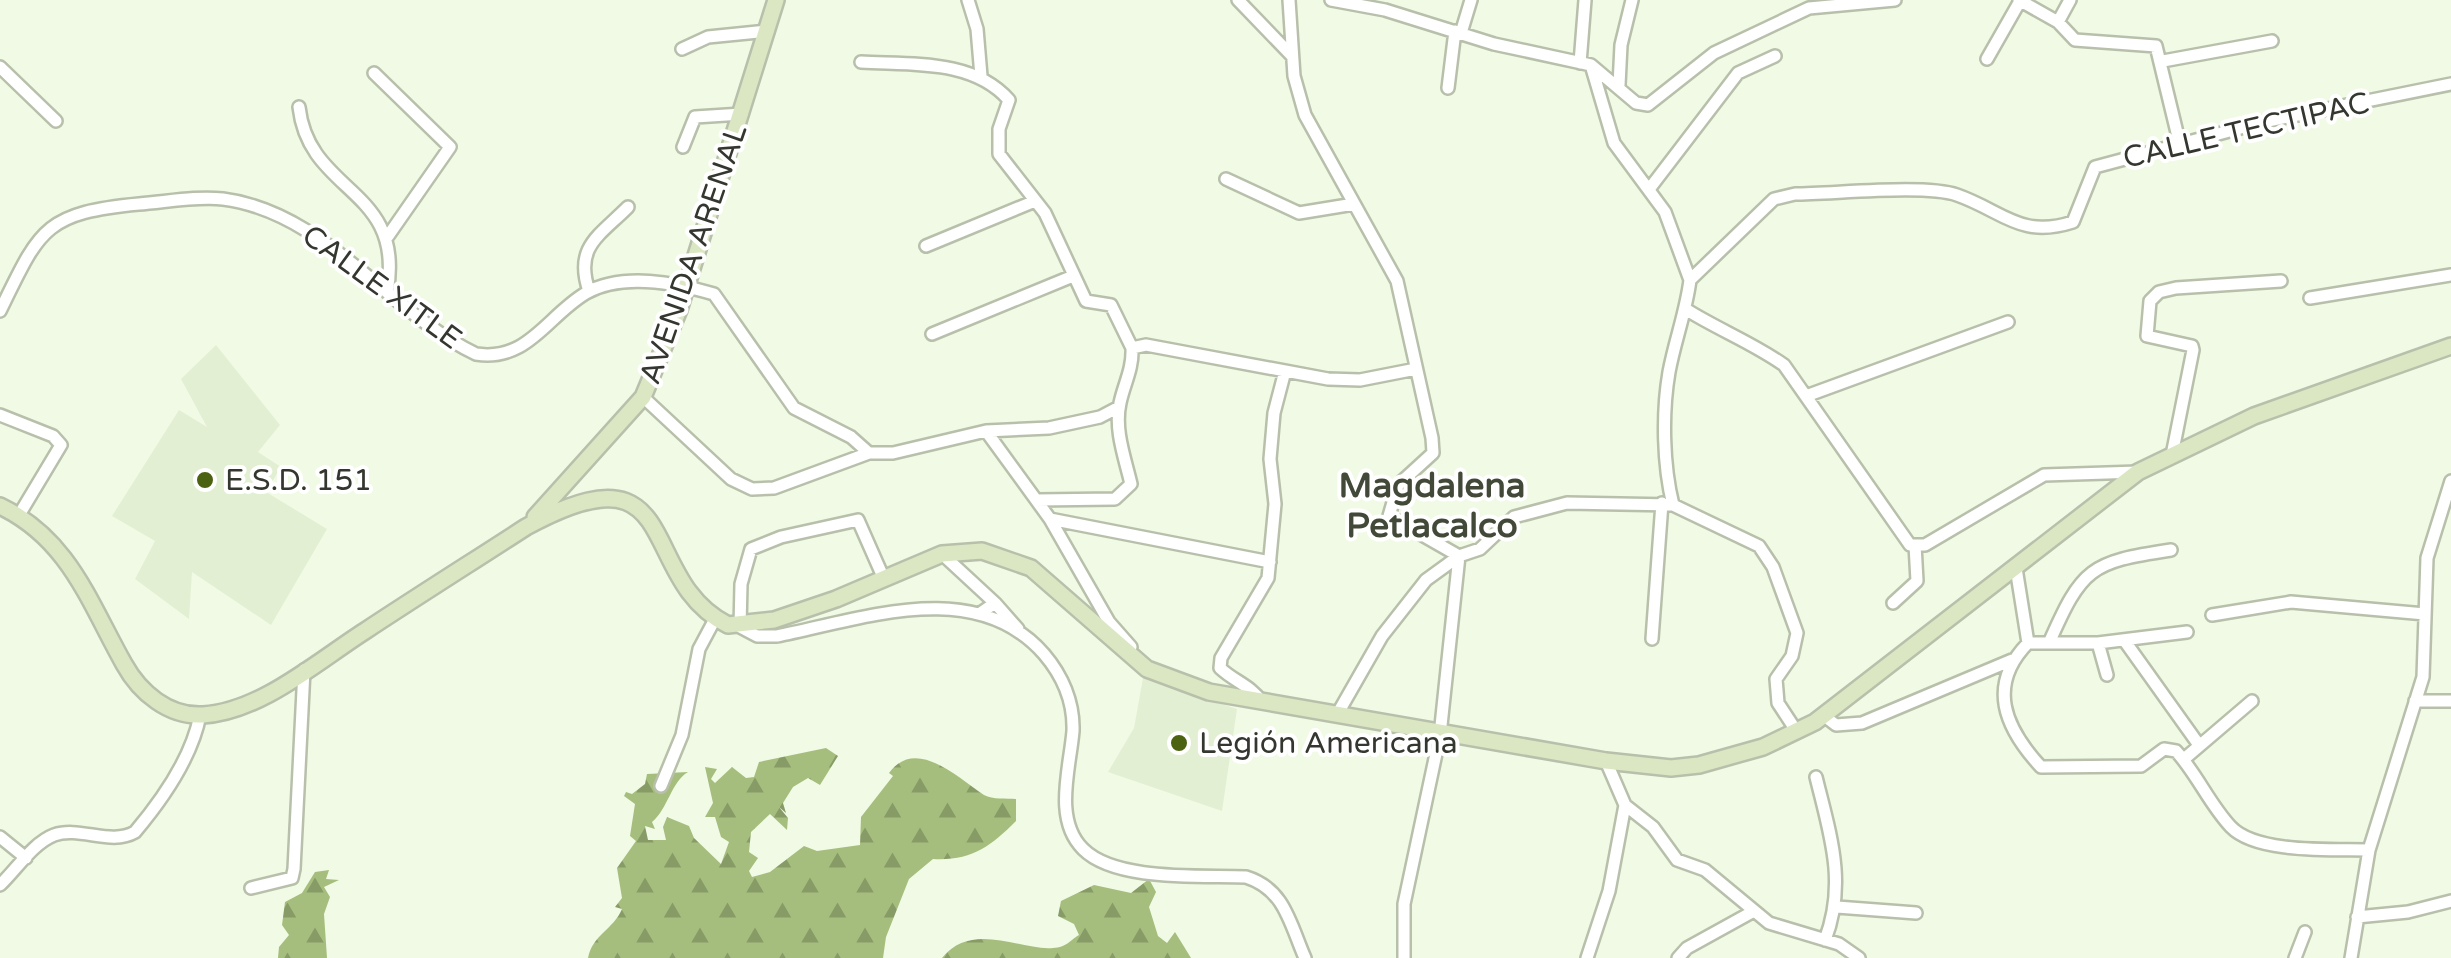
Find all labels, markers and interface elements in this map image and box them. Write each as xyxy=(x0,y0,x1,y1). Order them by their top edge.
street label: CALLE TECTIPAC xyxy=(2120,84,2373,177)
street label: AVENIDA ARENAL xyxy=(632,119,755,389)
street label: CALLE XITLE xyxy=(295,217,469,358)
place label: E.S.D. 151 xyxy=(225,462,372,499)
district label: Magdalena Petlacalco xyxy=(1339,465,1525,547)
marker: E.S.D. 151 xyxy=(194,469,216,491)
place label: Legión Americana xyxy=(1199,725,1458,762)
marker: Legión Americana xyxy=(1168,732,1190,754)

